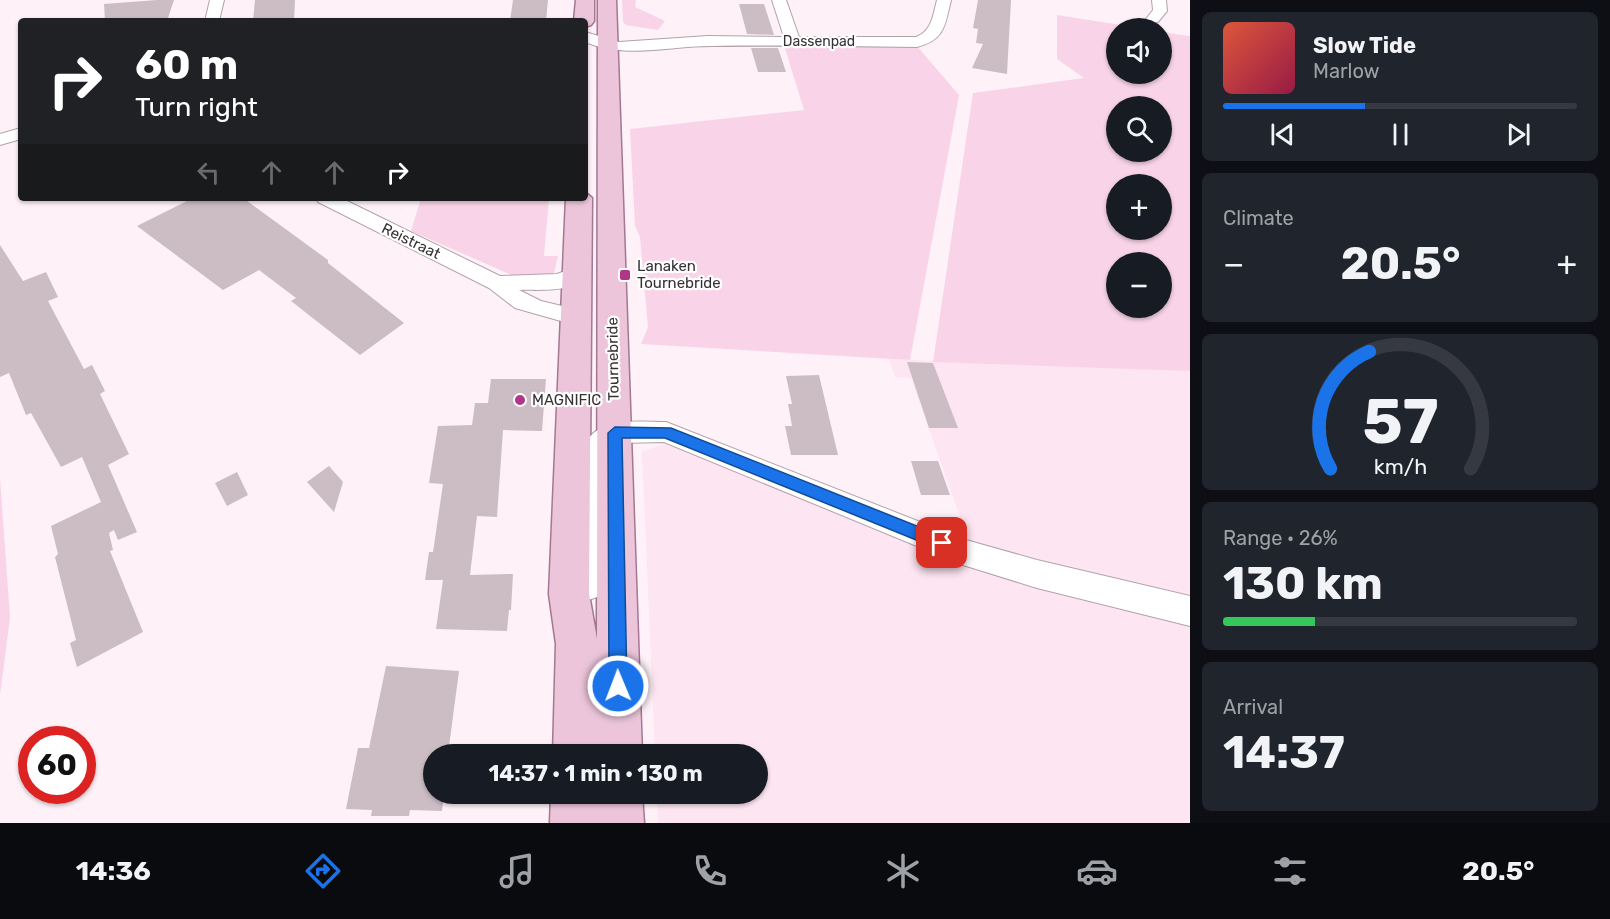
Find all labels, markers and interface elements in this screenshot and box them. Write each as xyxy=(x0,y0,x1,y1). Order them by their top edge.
map controls xyxy=(1106,18,1172,318)
button: sound xyxy=(1106,18,1172,84)
text: Slow Tide xyxy=(1313,32,1416,59)
street label: Dassenpad xyxy=(783,33,855,50)
text: 60 m xyxy=(135,40,238,90)
icon: right xyxy=(36,42,114,120)
text: Marlow xyxy=(1313,59,1380,83)
text: Turn right xyxy=(135,91,258,123)
button: search xyxy=(1106,96,1172,162)
icon: previous xyxy=(1266,118,1299,151)
icon: pause xyxy=(1384,118,1417,151)
icon: next xyxy=(1502,118,1535,151)
icon: left xyxy=(192,156,225,189)
icon: ahead xyxy=(255,156,288,189)
icon: ahead xyxy=(318,156,351,189)
icon: right xyxy=(381,156,414,189)
button: + xyxy=(1106,174,1172,240)
text: Climate xyxy=(1223,206,1294,230)
street label: Reistraat xyxy=(379,219,443,263)
text: 20.5° xyxy=(1341,237,1460,290)
text: − xyxy=(1223,244,1244,283)
text: + xyxy=(1556,244,1577,283)
button: − xyxy=(1106,252,1172,318)
place label: Lanaken Tournebride xyxy=(637,257,721,292)
marker: Lanaken Tournebride xyxy=(618,268,632,282)
street label: Tournebride xyxy=(603,317,623,401)
text: 57 xyxy=(1362,385,1438,459)
place label: MAGNIFIC xyxy=(532,391,601,409)
marker: MAGNIFIC xyxy=(513,393,527,407)
text: km/h xyxy=(1373,454,1427,479)
pin xyxy=(916,517,967,568)
icon: arrive xyxy=(925,526,958,559)
text: Range · 26% xyxy=(1223,526,1338,550)
text: 130 km xyxy=(1223,557,1383,610)
position arrow xyxy=(586,654,650,718)
text: Arrival xyxy=(1223,695,1283,719)
speed limit sign: 60 xyxy=(18,726,96,804)
text: 14:37 xyxy=(1223,726,1345,779)
text: 14:37 · 1 min · 130 m xyxy=(488,760,703,787)
icon: directions xyxy=(302,850,344,892)
icon: music xyxy=(496,850,538,892)
icon: phone xyxy=(689,850,731,892)
icon: climate xyxy=(882,850,924,892)
icon: car xyxy=(1076,850,1118,892)
icon: filters xyxy=(1269,850,1311,892)
text: 14:36 xyxy=(76,855,151,887)
text: 20.5° xyxy=(1462,855,1534,887)

